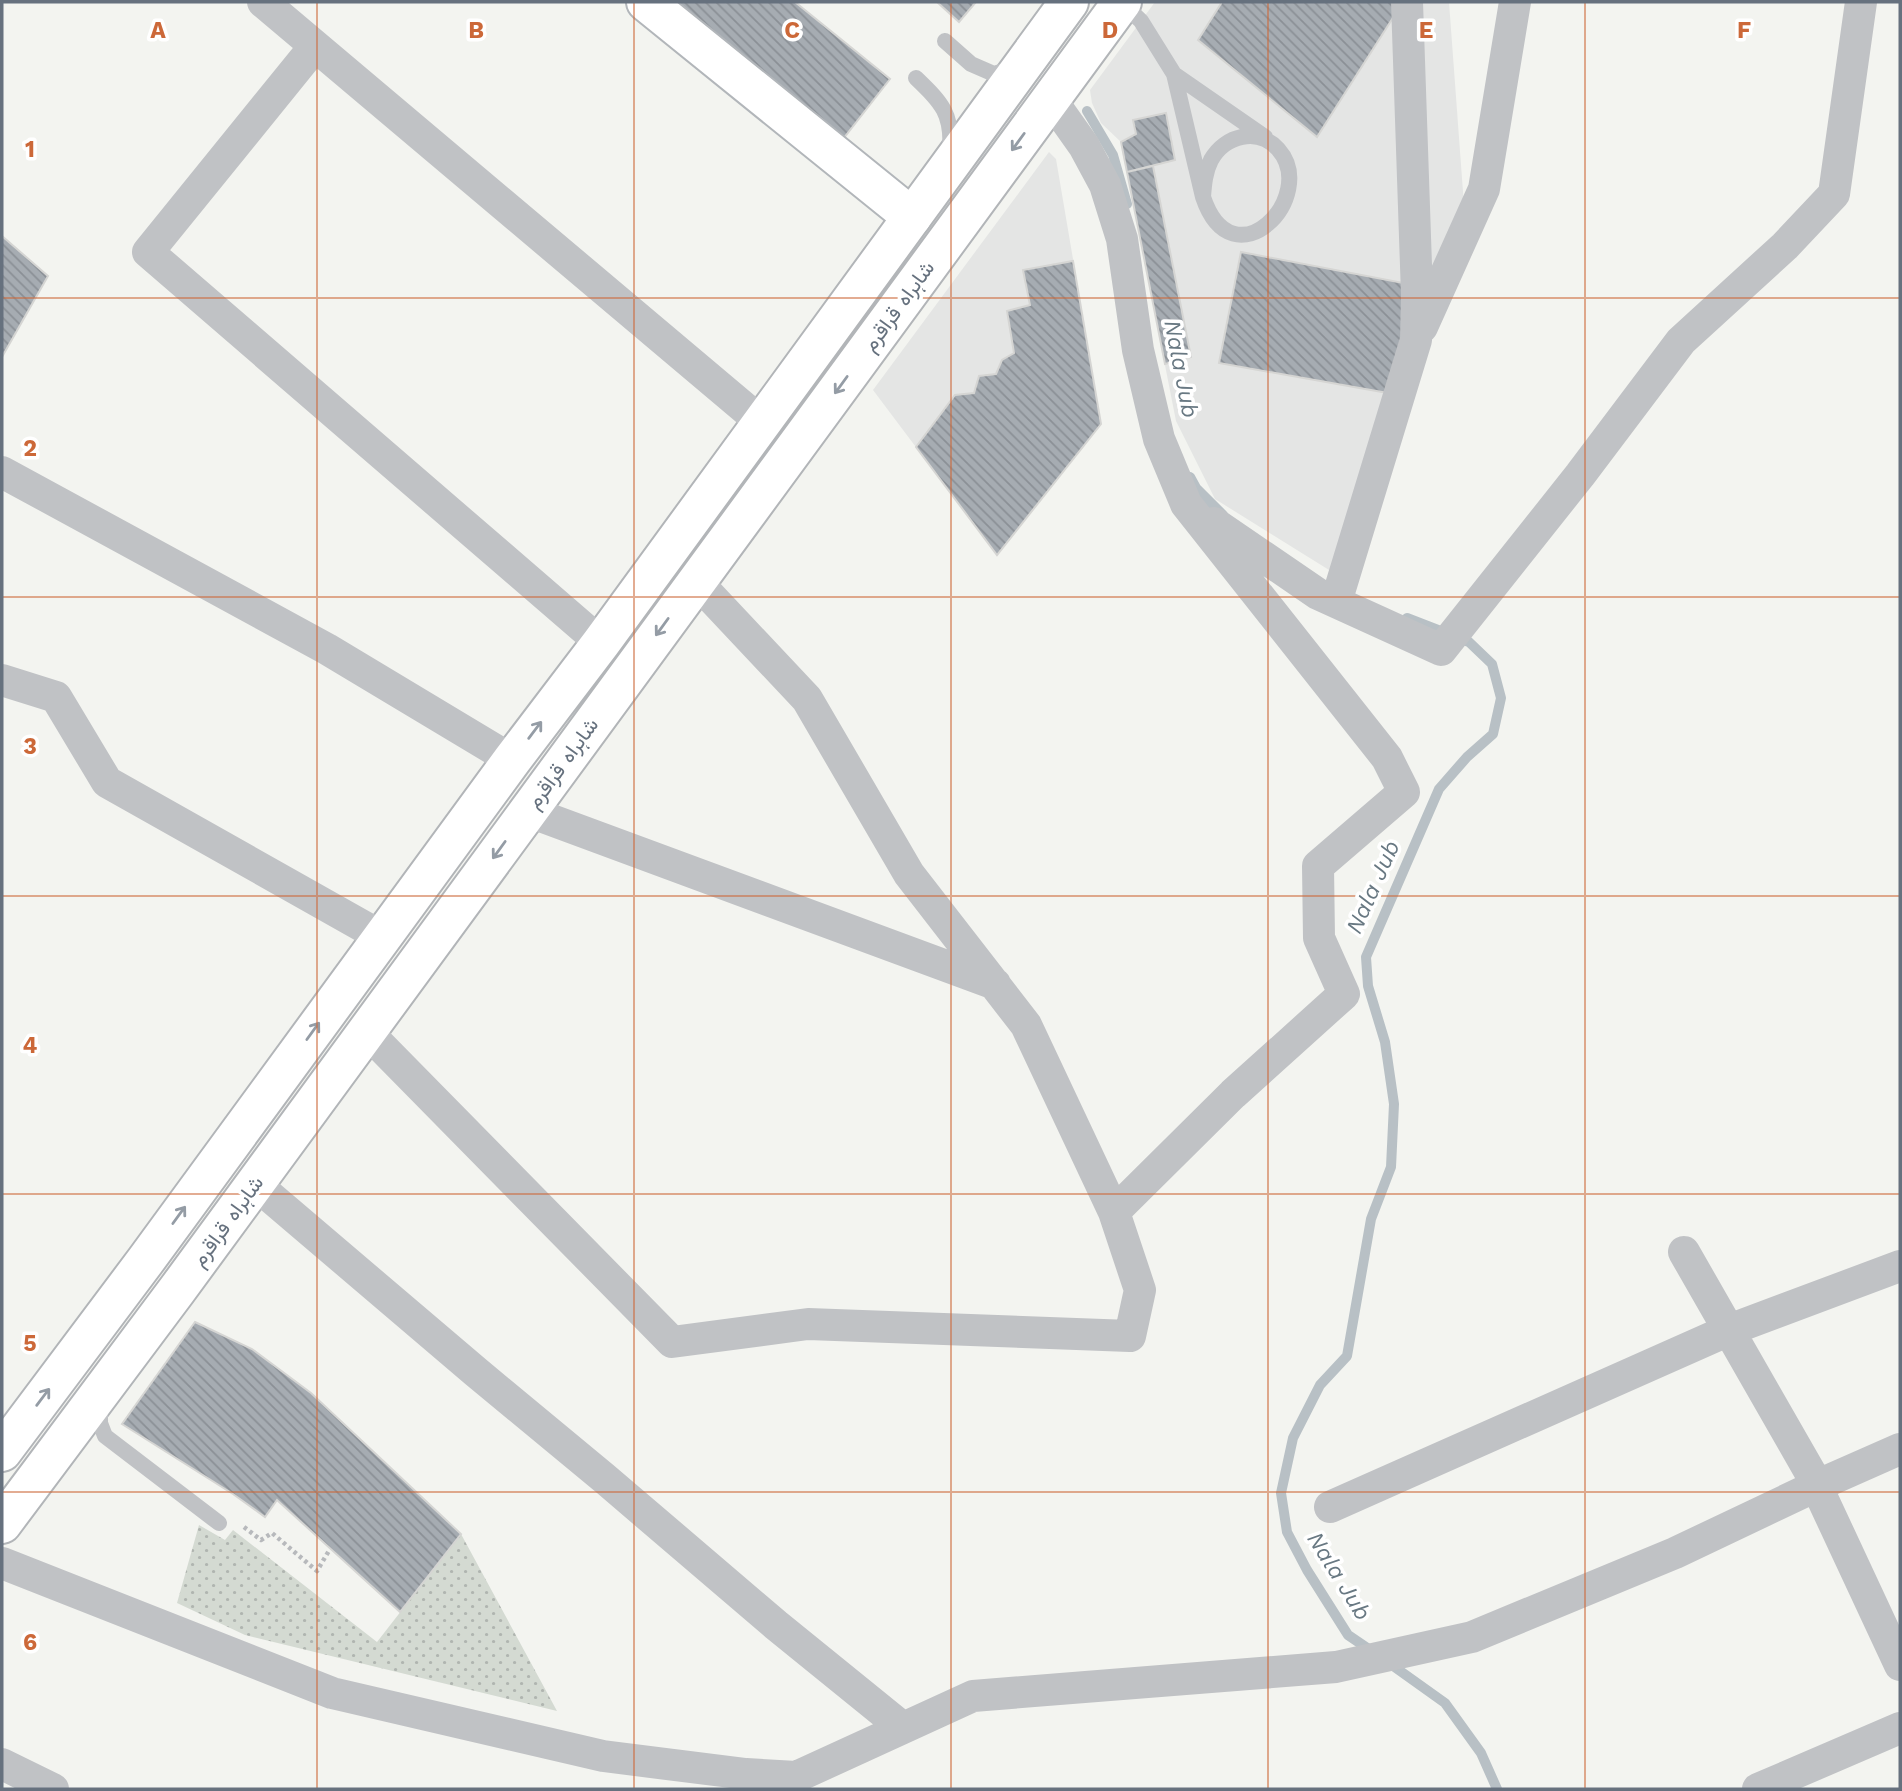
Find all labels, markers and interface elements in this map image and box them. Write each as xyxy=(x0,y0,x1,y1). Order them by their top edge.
text: A xyxy=(150,17,166,44)
text: B xyxy=(468,17,484,44)
text: C xyxy=(784,17,800,44)
text: D xyxy=(1102,17,1118,44)
text: E xyxy=(1419,17,1433,44)
text: F xyxy=(1737,17,1751,44)
one-way arrow xyxy=(1011,132,1026,151)
text: 1 xyxy=(25,136,35,163)
street label: شاہراہ قراقرم xyxy=(857,256,941,357)
water label: Nala Jub xyxy=(1158,318,1204,420)
one-way arrow xyxy=(833,375,848,393)
text: 2 xyxy=(23,435,37,462)
one-way arrow xyxy=(655,617,670,636)
street label: شاہراہ قراقرم xyxy=(521,713,605,814)
one-way arrow xyxy=(527,720,542,739)
text: 3 xyxy=(23,733,37,760)
water label: Nala Jub xyxy=(1341,836,1405,938)
one-way arrow xyxy=(491,840,506,859)
one-way arrow xyxy=(306,1022,320,1041)
text: 4 xyxy=(23,1032,38,1059)
street label: شاہراہ قراقرم xyxy=(186,1171,270,1272)
one-way arrow xyxy=(172,1206,186,1225)
text: 5 xyxy=(23,1330,37,1357)
one-way arrow xyxy=(35,1388,50,1407)
water label: Nala Jub xyxy=(1301,1527,1377,1625)
text: 6 xyxy=(23,1629,37,1656)

